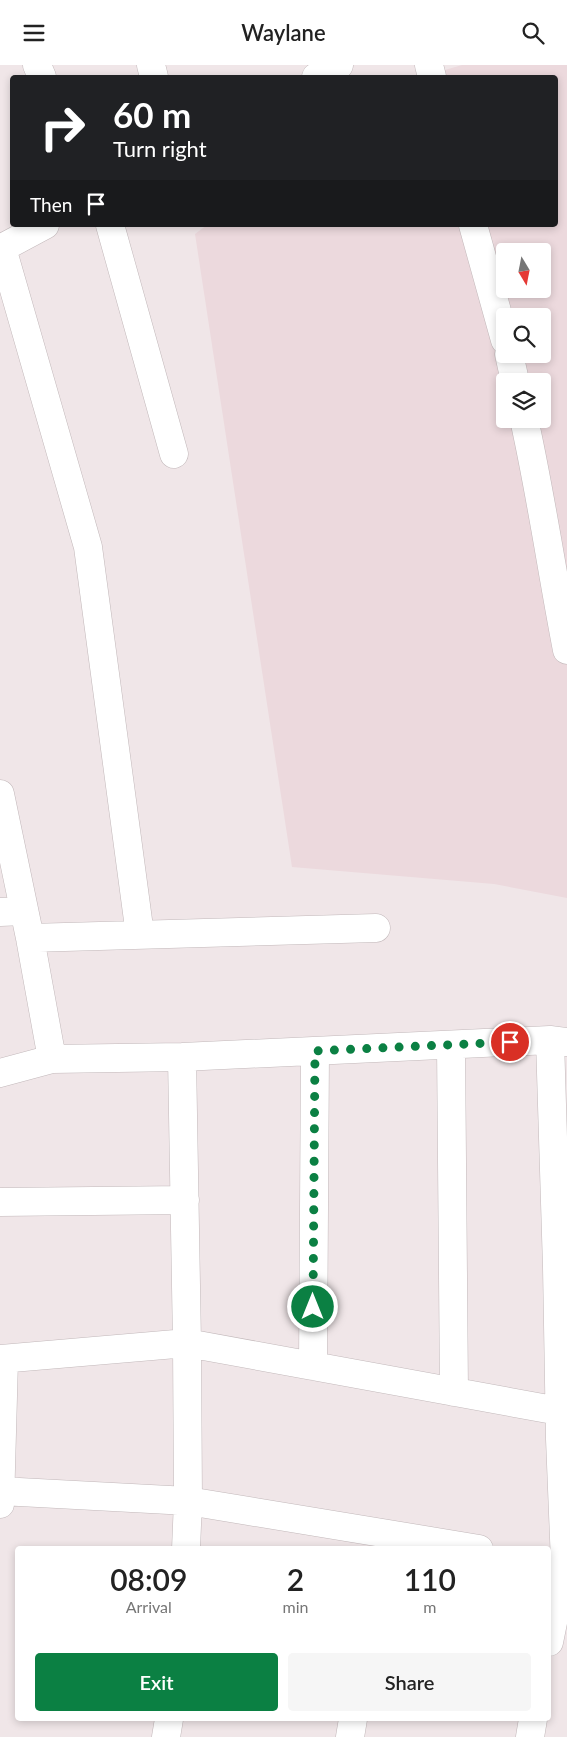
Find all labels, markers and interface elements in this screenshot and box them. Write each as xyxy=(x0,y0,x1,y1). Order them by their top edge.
icon: menu xyxy=(20,19,48,47)
text: Waylane xyxy=(241,19,326,46)
icon: search xyxy=(519,19,547,47)
text: 60 m xyxy=(113,93,191,135)
icon: right xyxy=(30,95,95,160)
text: Turn right xyxy=(113,135,207,162)
icon: arrive xyxy=(82,190,110,218)
text: Then xyxy=(30,193,72,216)
north arrow xyxy=(496,243,551,297)
map controls xyxy=(496,243,551,428)
button: search xyxy=(496,308,551,363)
button: layers xyxy=(496,373,551,428)
pin xyxy=(489,1021,531,1063)
icon: arrive xyxy=(496,1028,524,1056)
position arrow xyxy=(286,1280,338,1332)
text: 08:09 xyxy=(110,1561,187,1597)
text: 2 xyxy=(287,1561,304,1597)
text: 110 xyxy=(404,1561,456,1597)
text: Arrival xyxy=(126,1597,172,1616)
text: min xyxy=(283,1597,308,1616)
text: m xyxy=(423,1597,436,1616)
button: Exit xyxy=(35,1653,278,1711)
button: Share xyxy=(288,1653,531,1711)

